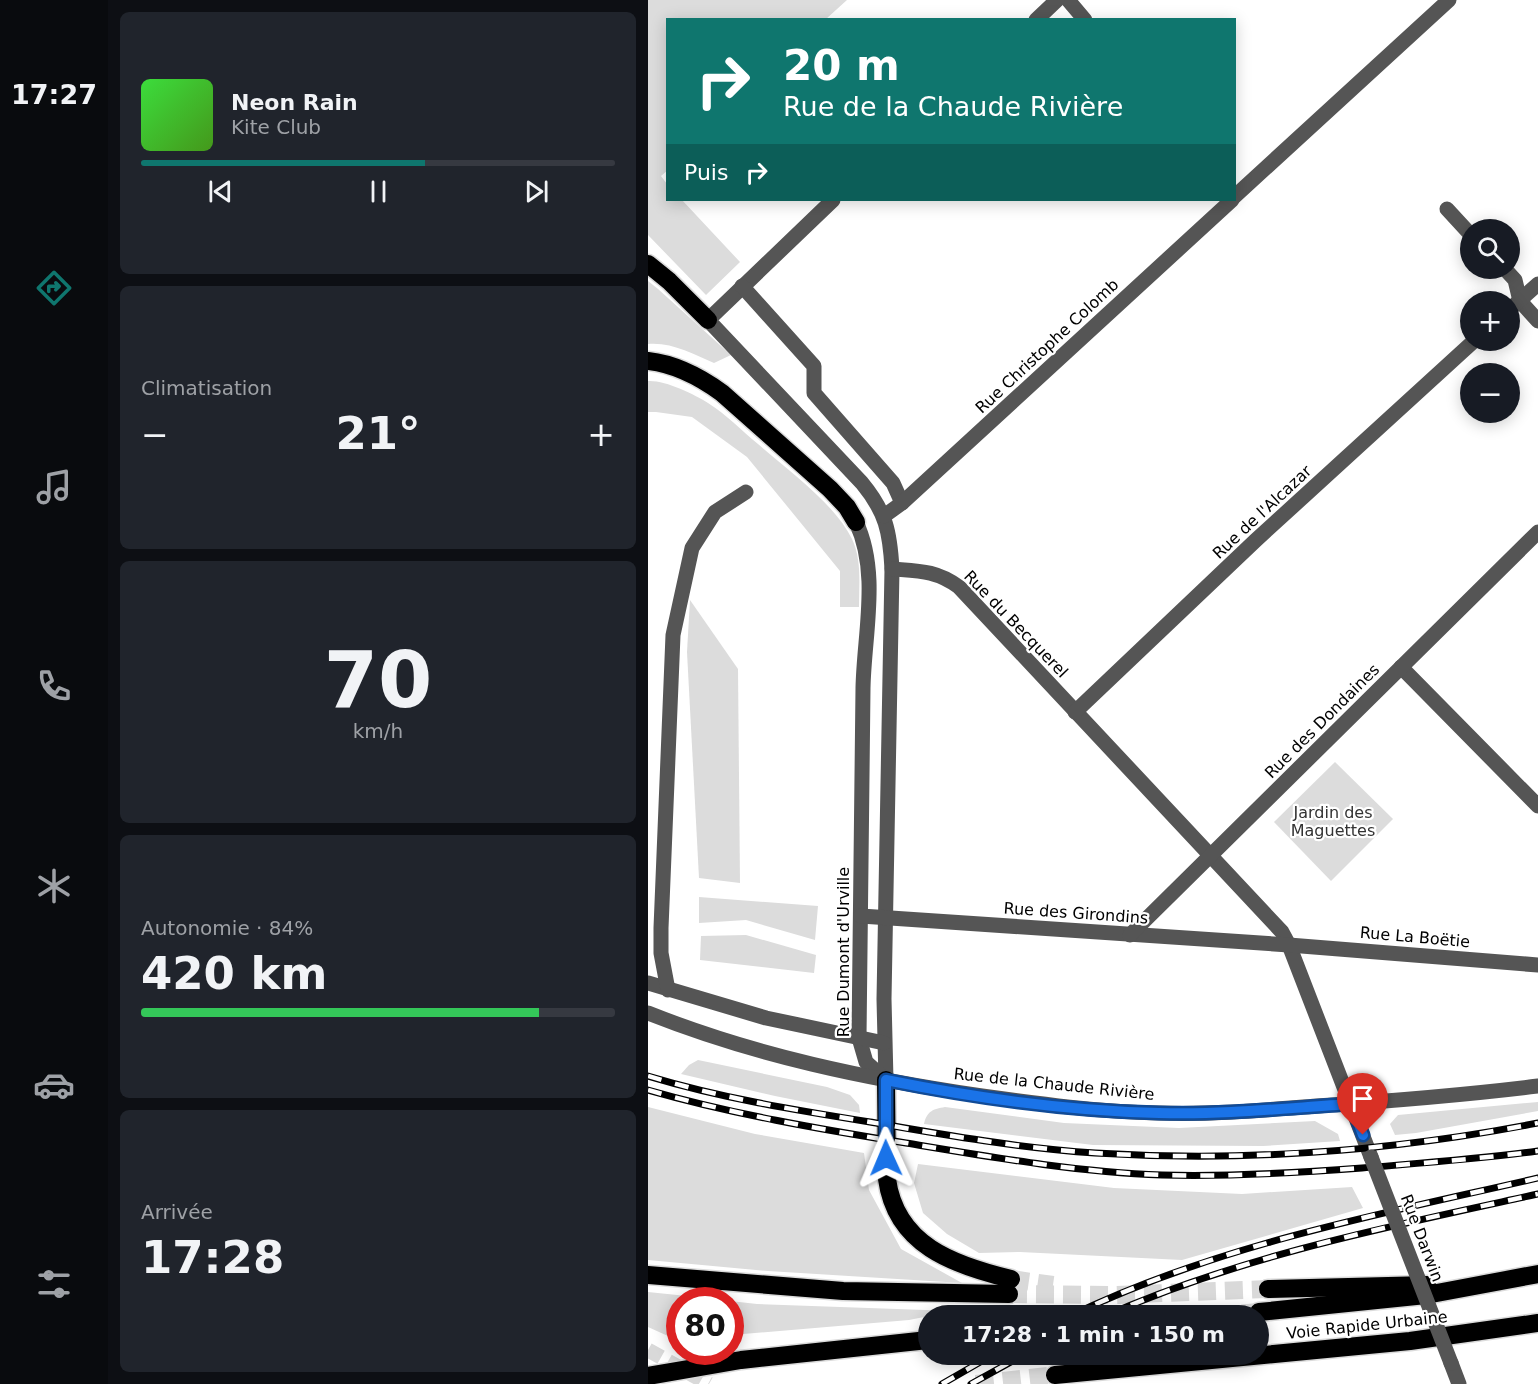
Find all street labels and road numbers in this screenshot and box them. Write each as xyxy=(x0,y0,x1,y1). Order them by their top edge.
street label: Rue Christophe Colomb xyxy=(972,275,1122,417)
street label: Rue de l'Alcazar xyxy=(1209,461,1316,563)
street label: Rue du Becquerel xyxy=(960,567,1072,681)
street label: Rue des Dondaines xyxy=(1261,660,1383,782)
street label: Rue Dumont d'Urville xyxy=(834,867,853,1037)
street label: Rue des Girondins xyxy=(1003,898,1149,928)
street label: Rue La Boëtie xyxy=(1359,923,1471,951)
street label: Rue de la Chaude Rivière xyxy=(953,1064,1155,1104)
street label: Rue Darwin xyxy=(1397,1192,1447,1284)
street label: Voie Rapide Urbaine xyxy=(1286,1307,1448,1343)

